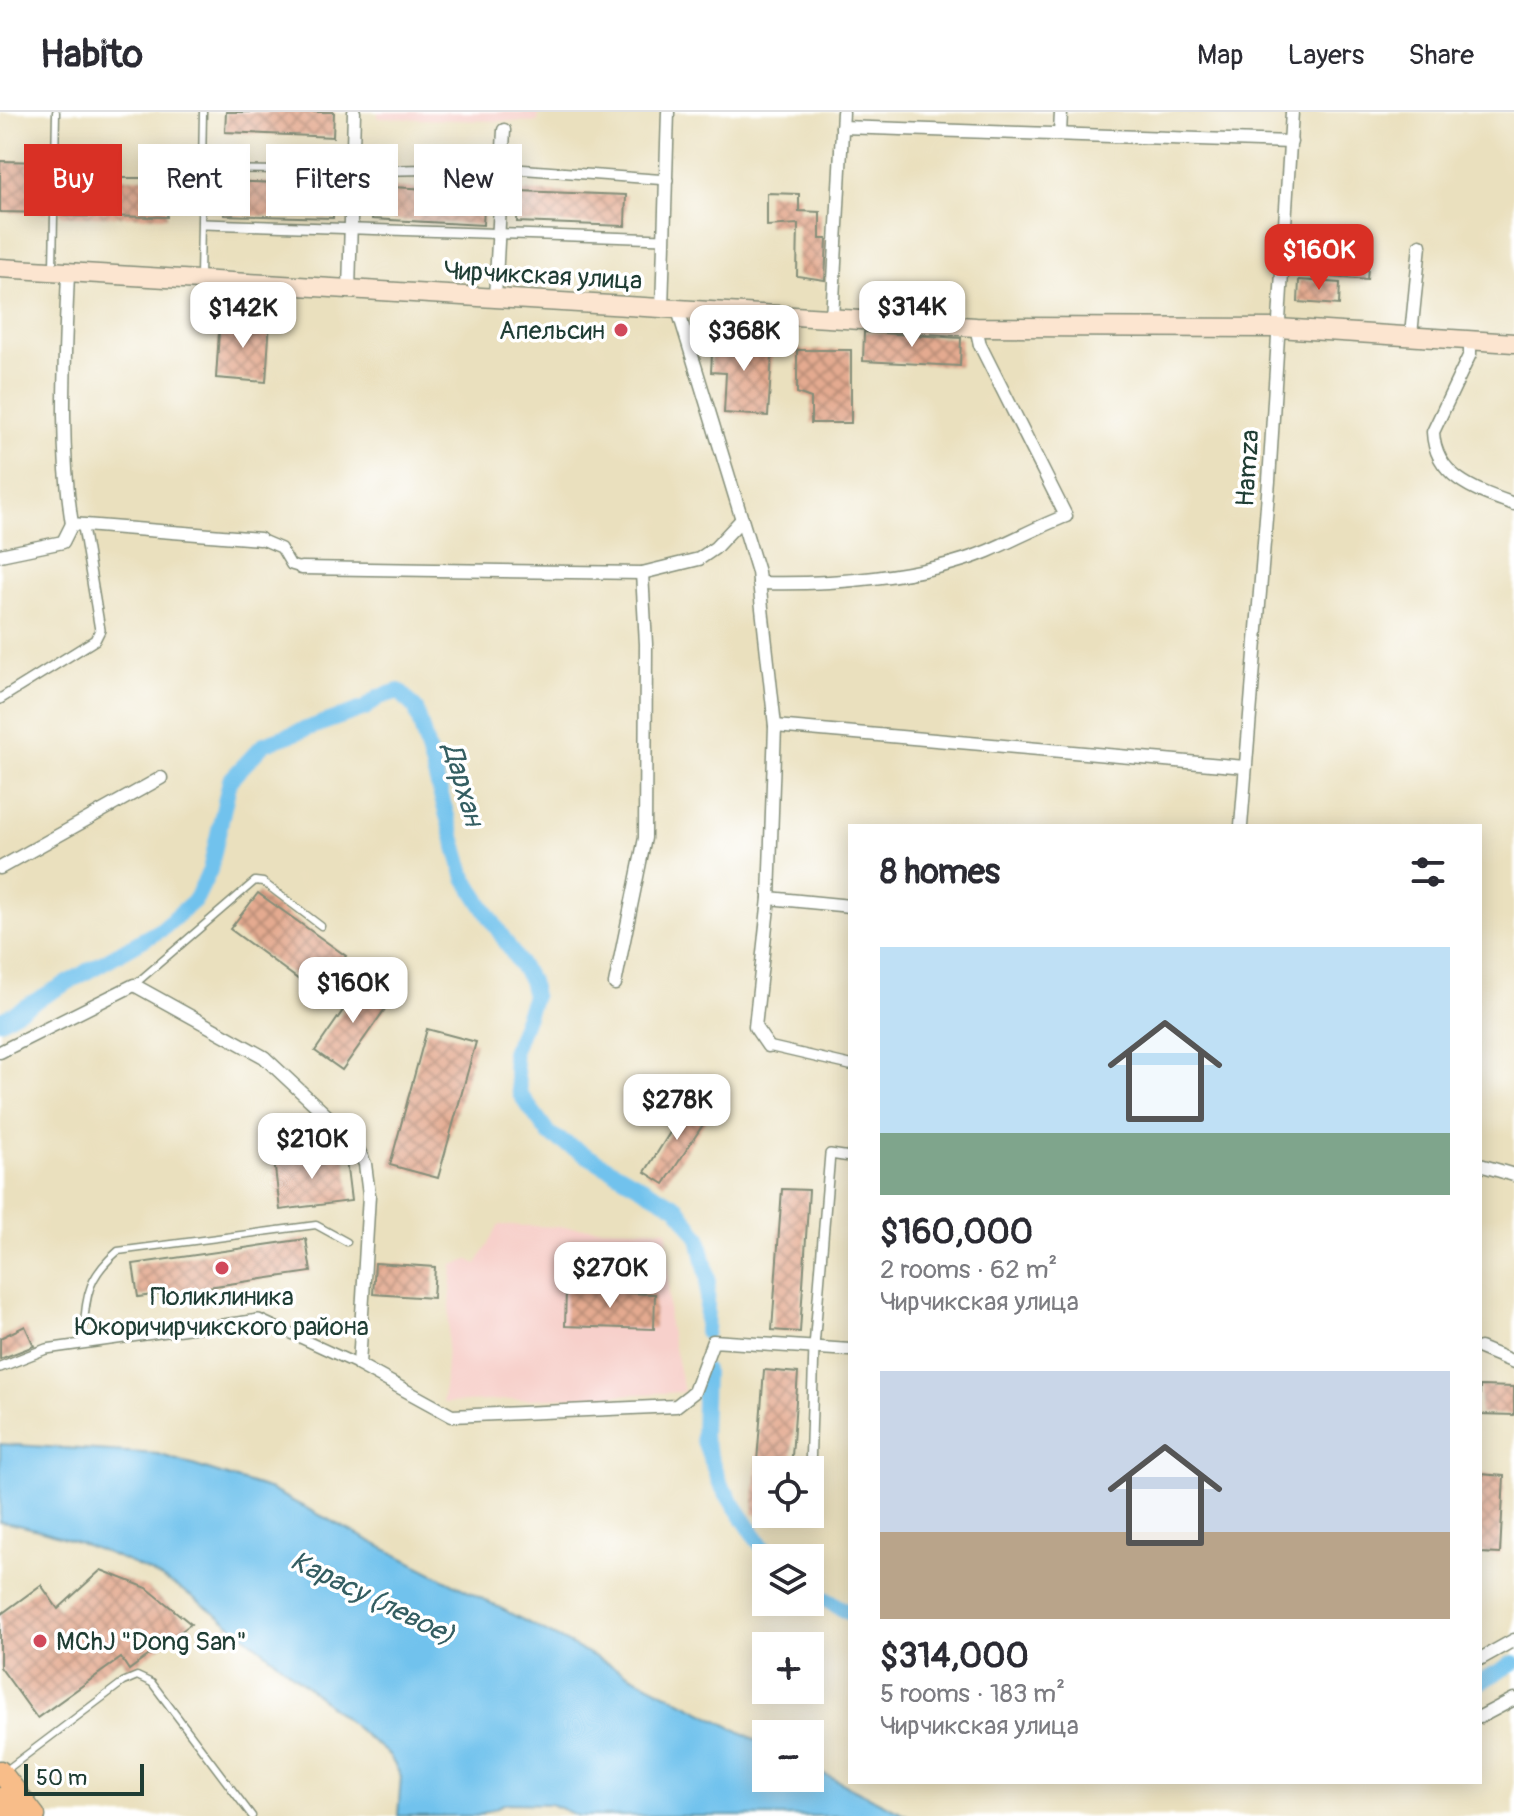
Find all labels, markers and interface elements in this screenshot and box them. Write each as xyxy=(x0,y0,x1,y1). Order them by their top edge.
text: Habito xyxy=(40,31,143,79)
text: Map xyxy=(1197,38,1243,73)
text: Layers xyxy=(1287,38,1364,73)
text: Share xyxy=(1408,38,1474,73)
chip: Buy xyxy=(24,144,122,216)
chip: Rent xyxy=(138,144,250,216)
chip: Filters xyxy=(266,144,398,216)
chip: New xyxy=(414,144,522,216)
pin: $160K xyxy=(1263,224,1375,292)
text: $160K xyxy=(1283,234,1355,266)
street label: Чирчикская улица xyxy=(443,255,643,297)
pin: $314K xyxy=(856,281,968,349)
pin: $142K xyxy=(187,282,299,350)
text: $314K xyxy=(877,291,947,323)
text: $142K xyxy=(208,292,278,324)
pin: $368K xyxy=(688,305,800,373)
place label: Апельсин xyxy=(499,315,605,347)
text: $368K xyxy=(708,315,780,347)
marker: Апельсин xyxy=(612,321,630,339)
street label: Hamza xyxy=(1229,428,1267,508)
water label: Дархан xyxy=(434,737,492,833)
icon: filters xyxy=(1406,850,1450,894)
text: 8 homes xyxy=(880,851,1000,894)
pin: $160K xyxy=(297,957,409,1025)
text: $160K xyxy=(317,967,389,999)
icon: home xyxy=(1093,999,1237,1143)
pin: $278K xyxy=(621,1074,733,1142)
text: $278K xyxy=(641,1084,713,1116)
pin: $210K xyxy=(256,1113,368,1181)
text: $210K xyxy=(276,1123,348,1155)
text: $160,000 xyxy=(880,1211,1033,1254)
pin: $270K xyxy=(554,1242,666,1310)
text: $270K xyxy=(572,1252,648,1284)
text: 2 rooms · 62 m² xyxy=(880,1254,1057,1286)
marker: Поликлиника Юкоричирчикского района xyxy=(213,1259,231,1277)
place label: Поликлиника Юкоричирчикского района xyxy=(75,1281,369,1343)
text: Чирчикская улица xyxy=(880,1286,1079,1318)
icon: home xyxy=(1093,1423,1237,1567)
map controls xyxy=(752,1456,824,1792)
button: locate xyxy=(752,1456,824,1528)
water label: Карасу (левое) xyxy=(285,1544,460,1653)
button: layers xyxy=(752,1544,824,1616)
place label: MChJ "Dong San" xyxy=(56,1626,247,1658)
marker: MChJ "Dong San" xyxy=(31,1632,49,1650)
button: + xyxy=(752,1632,824,1704)
text: $314,000 xyxy=(880,1635,1029,1678)
text: 5 rooms · 183 m² xyxy=(880,1678,1065,1710)
text: Чирчикская улица xyxy=(880,1710,1079,1742)
button: − xyxy=(752,1720,824,1792)
scale bar xyxy=(24,1760,144,1796)
text: 50 m xyxy=(36,1764,87,1792)

